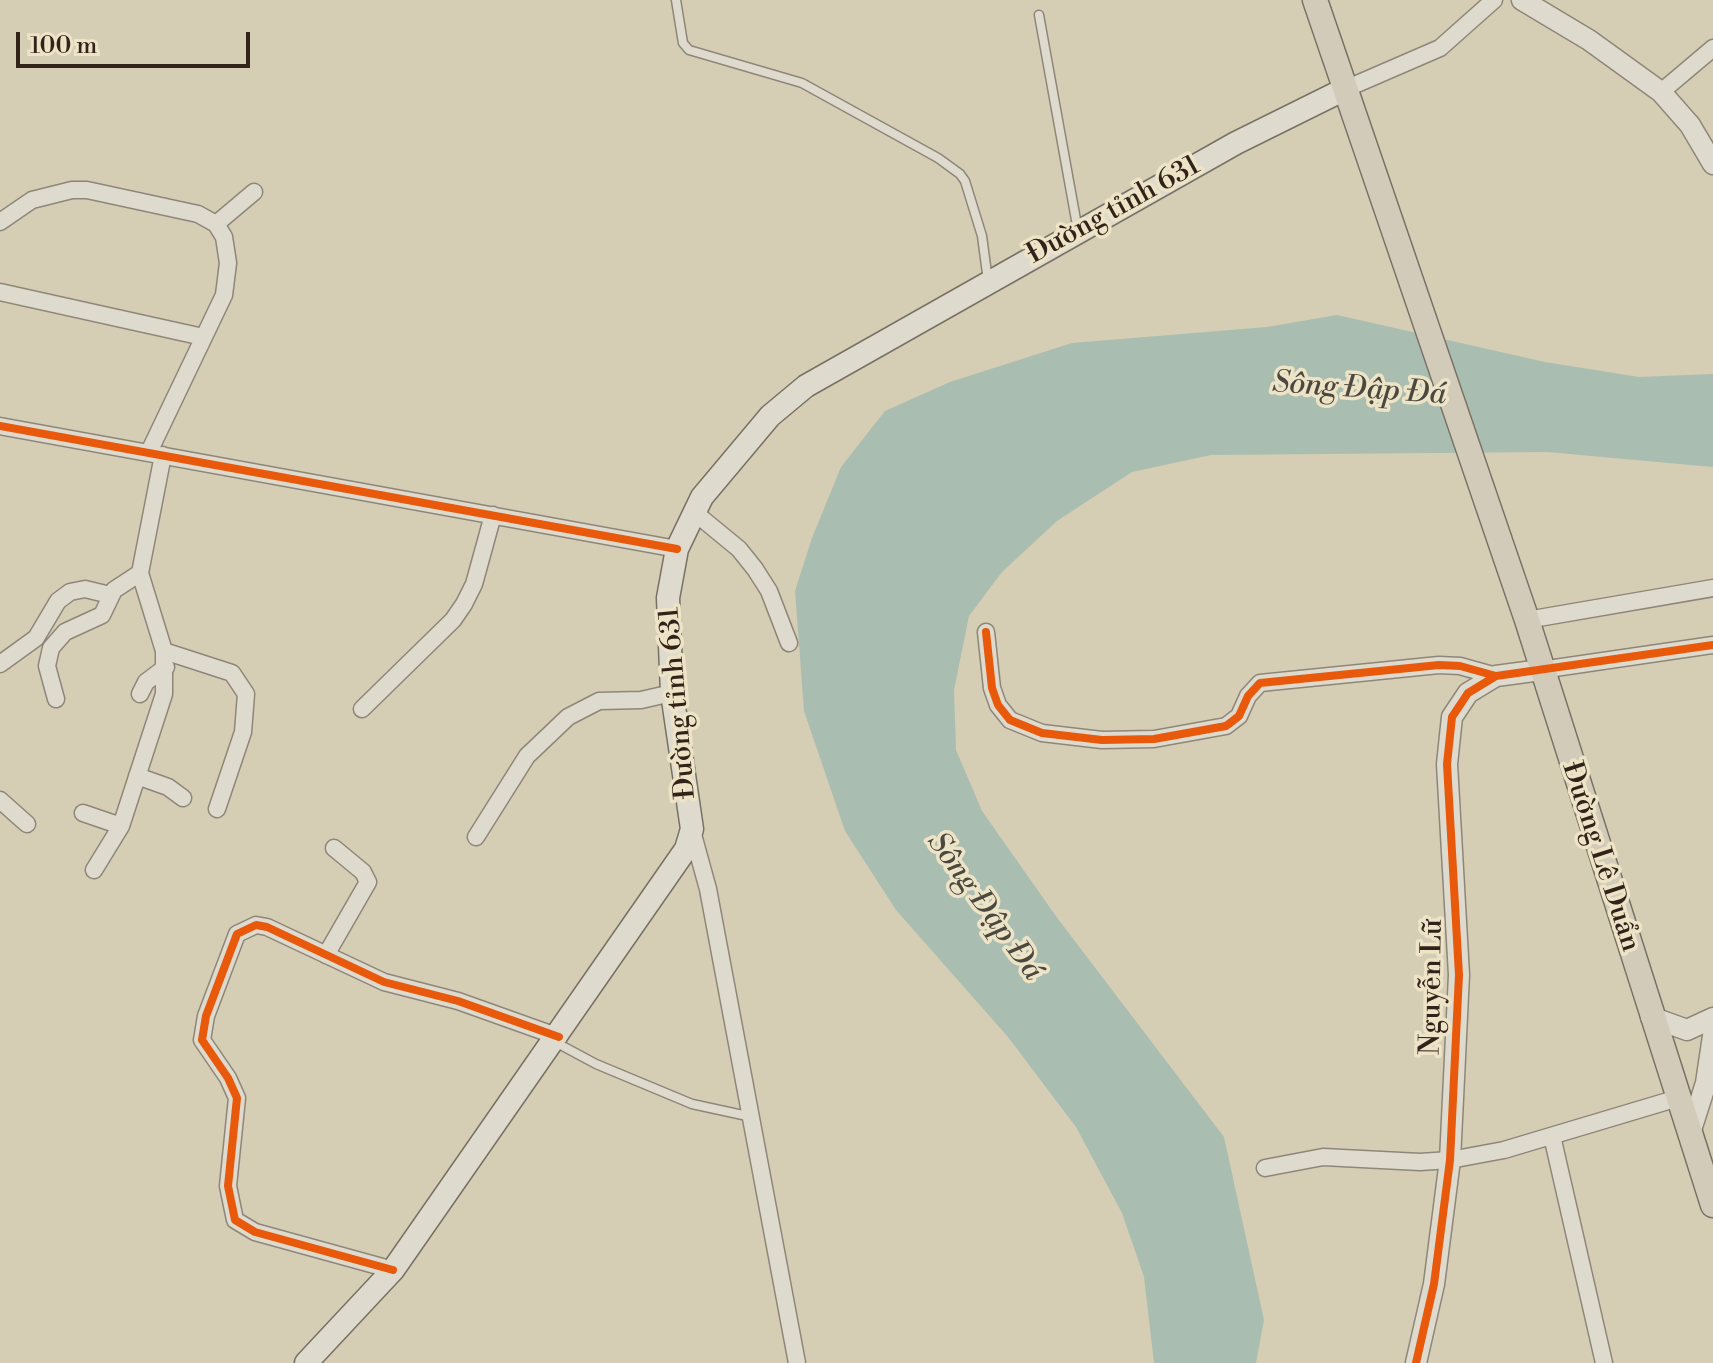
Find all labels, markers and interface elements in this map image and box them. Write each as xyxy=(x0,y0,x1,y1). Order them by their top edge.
scale bar xyxy=(20,16,254,66)
text: 100 m xyxy=(30,31,97,61)
street label: Đường tỉnh 631 xyxy=(1022,150,1206,272)
water label: Sông Đập Đá xyxy=(1271,366,1447,414)
street label: Đường tỉnh 631 xyxy=(654,606,704,800)
street label: Đường Lê Duẩn xyxy=(1554,758,1646,956)
water label: Sông Đập Đá xyxy=(918,826,1050,988)
street label: Nguyễn Lữ xyxy=(1415,919,1451,1055)

